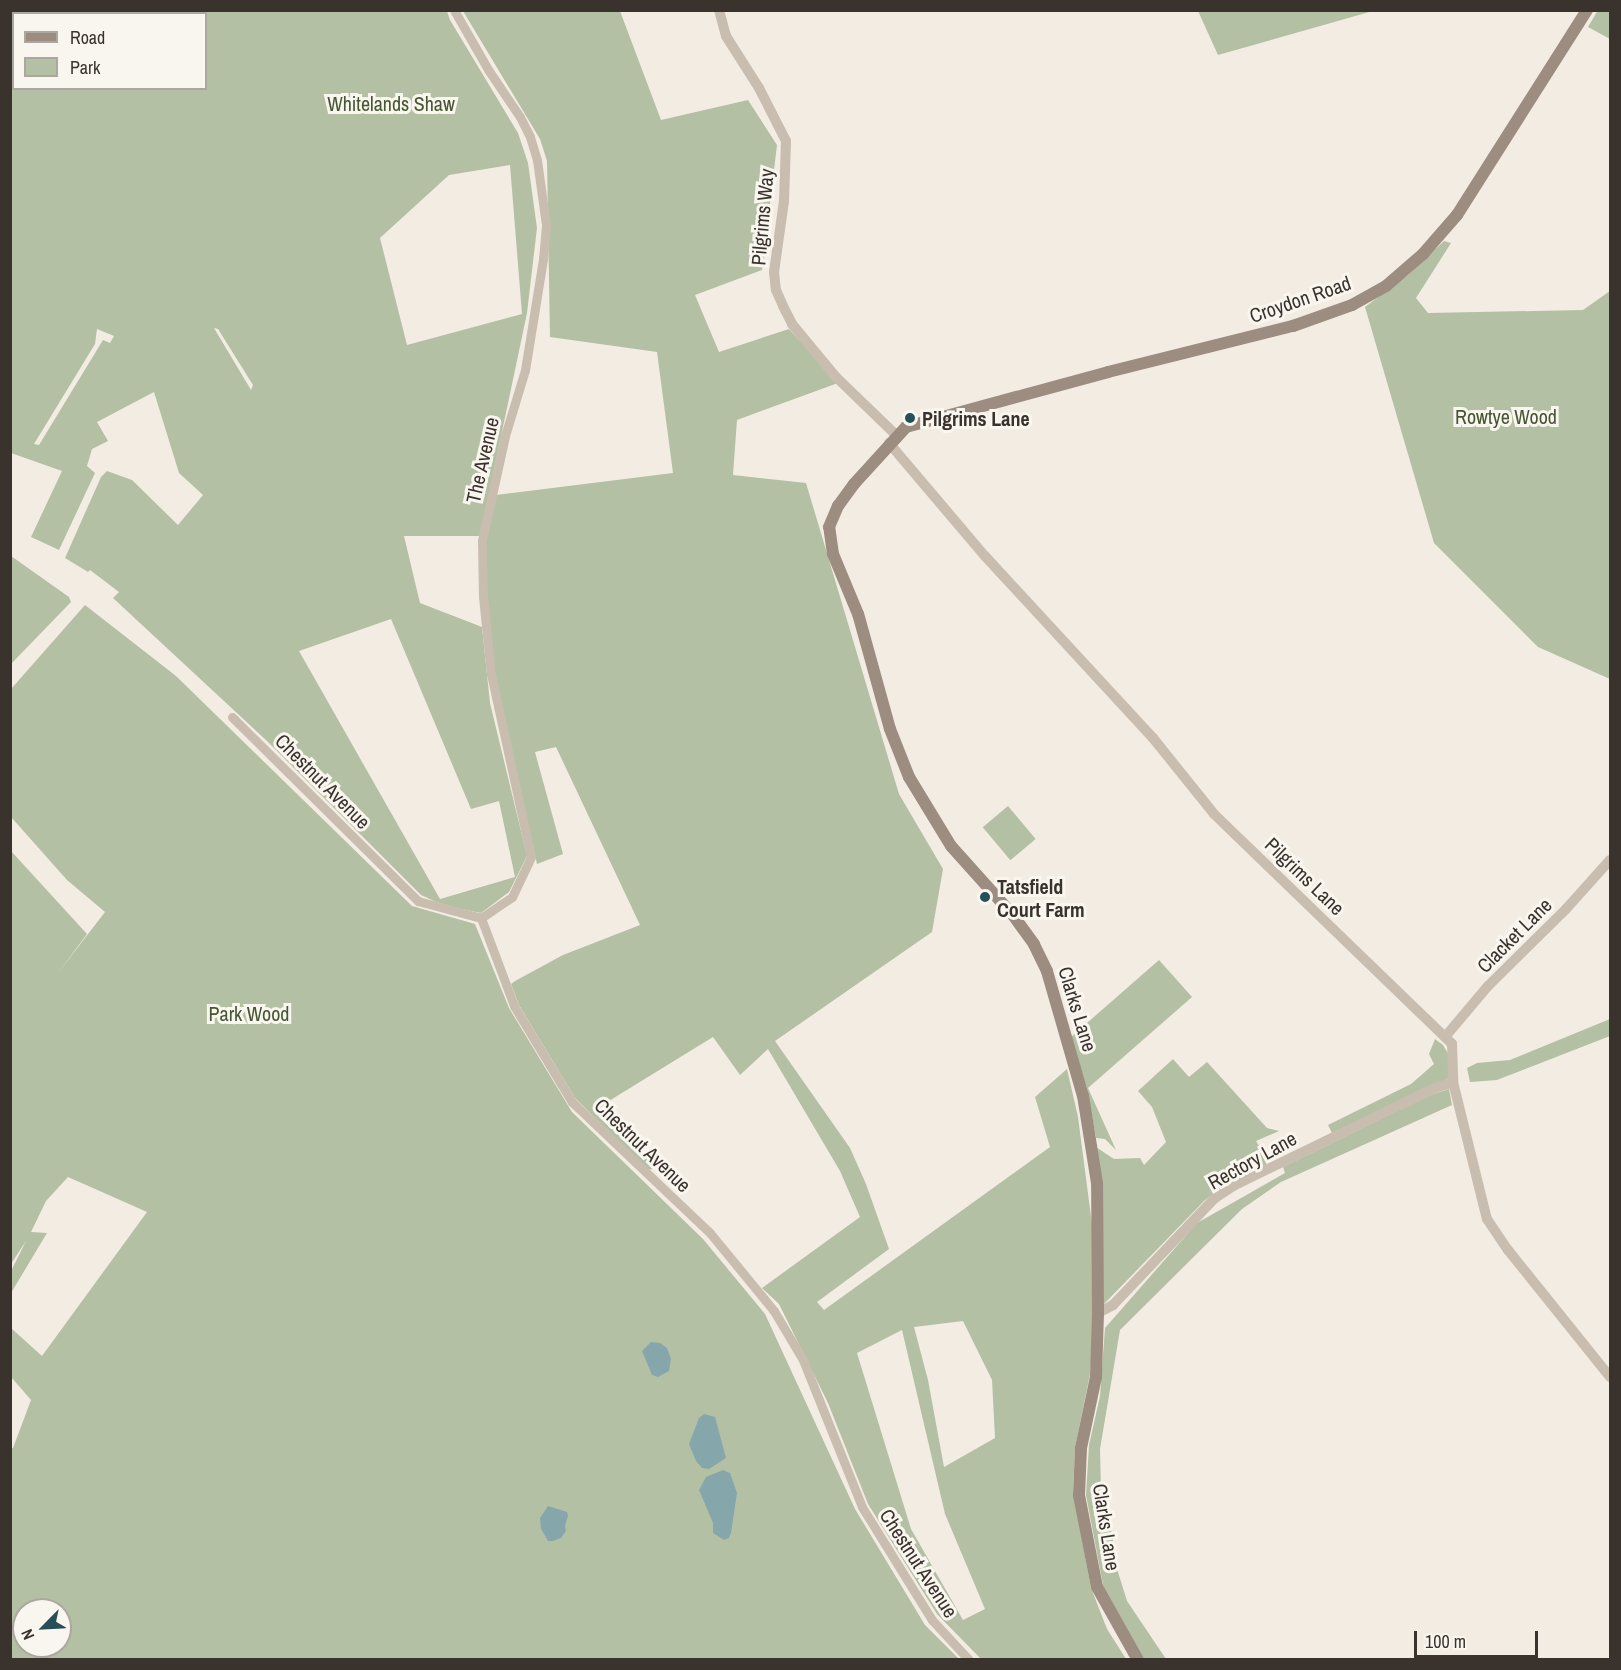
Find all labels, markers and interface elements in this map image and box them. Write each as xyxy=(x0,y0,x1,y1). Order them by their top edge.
legend xyxy=(12,12,207,90)
text: Road xyxy=(70,25,105,50)
text: Park xyxy=(70,55,100,80)
park label: Whitelands Shaw xyxy=(327,91,455,115)
street label: Pilgrims Way xyxy=(746,168,778,266)
street label: Croydon Road xyxy=(1246,270,1354,328)
park label: Rowtye Wood xyxy=(1455,404,1557,428)
place label: Pilgrims Lane xyxy=(922,406,1030,430)
marker: Pilgrims Lane xyxy=(903,411,917,425)
street label: The Avenue xyxy=(460,414,504,506)
street label: Chestnut Avenue xyxy=(270,728,376,834)
street label: Pilgrims Lane xyxy=(1260,832,1350,920)
place label: Tatsfield Court Farm xyxy=(997,874,1085,921)
marker: Tatsfield Court Farm xyxy=(978,890,992,904)
street label: Clacket Lane xyxy=(1472,893,1556,977)
street label: Clarks Lane xyxy=(1054,964,1102,1054)
park label: Park Wood xyxy=(209,1001,289,1025)
street label: Chestnut Avenue xyxy=(590,1093,696,1197)
street label: Rectory Lane xyxy=(1204,1126,1300,1194)
street label: Clarks Lane xyxy=(1088,1482,1126,1572)
street label: Chestnut Avenue xyxy=(875,1504,963,1622)
north arrow xyxy=(12,1598,72,1658)
scale bar xyxy=(1417,1619,1542,1657)
text: N xyxy=(15,1626,39,1643)
text: 100 m xyxy=(1425,1629,1466,1654)

